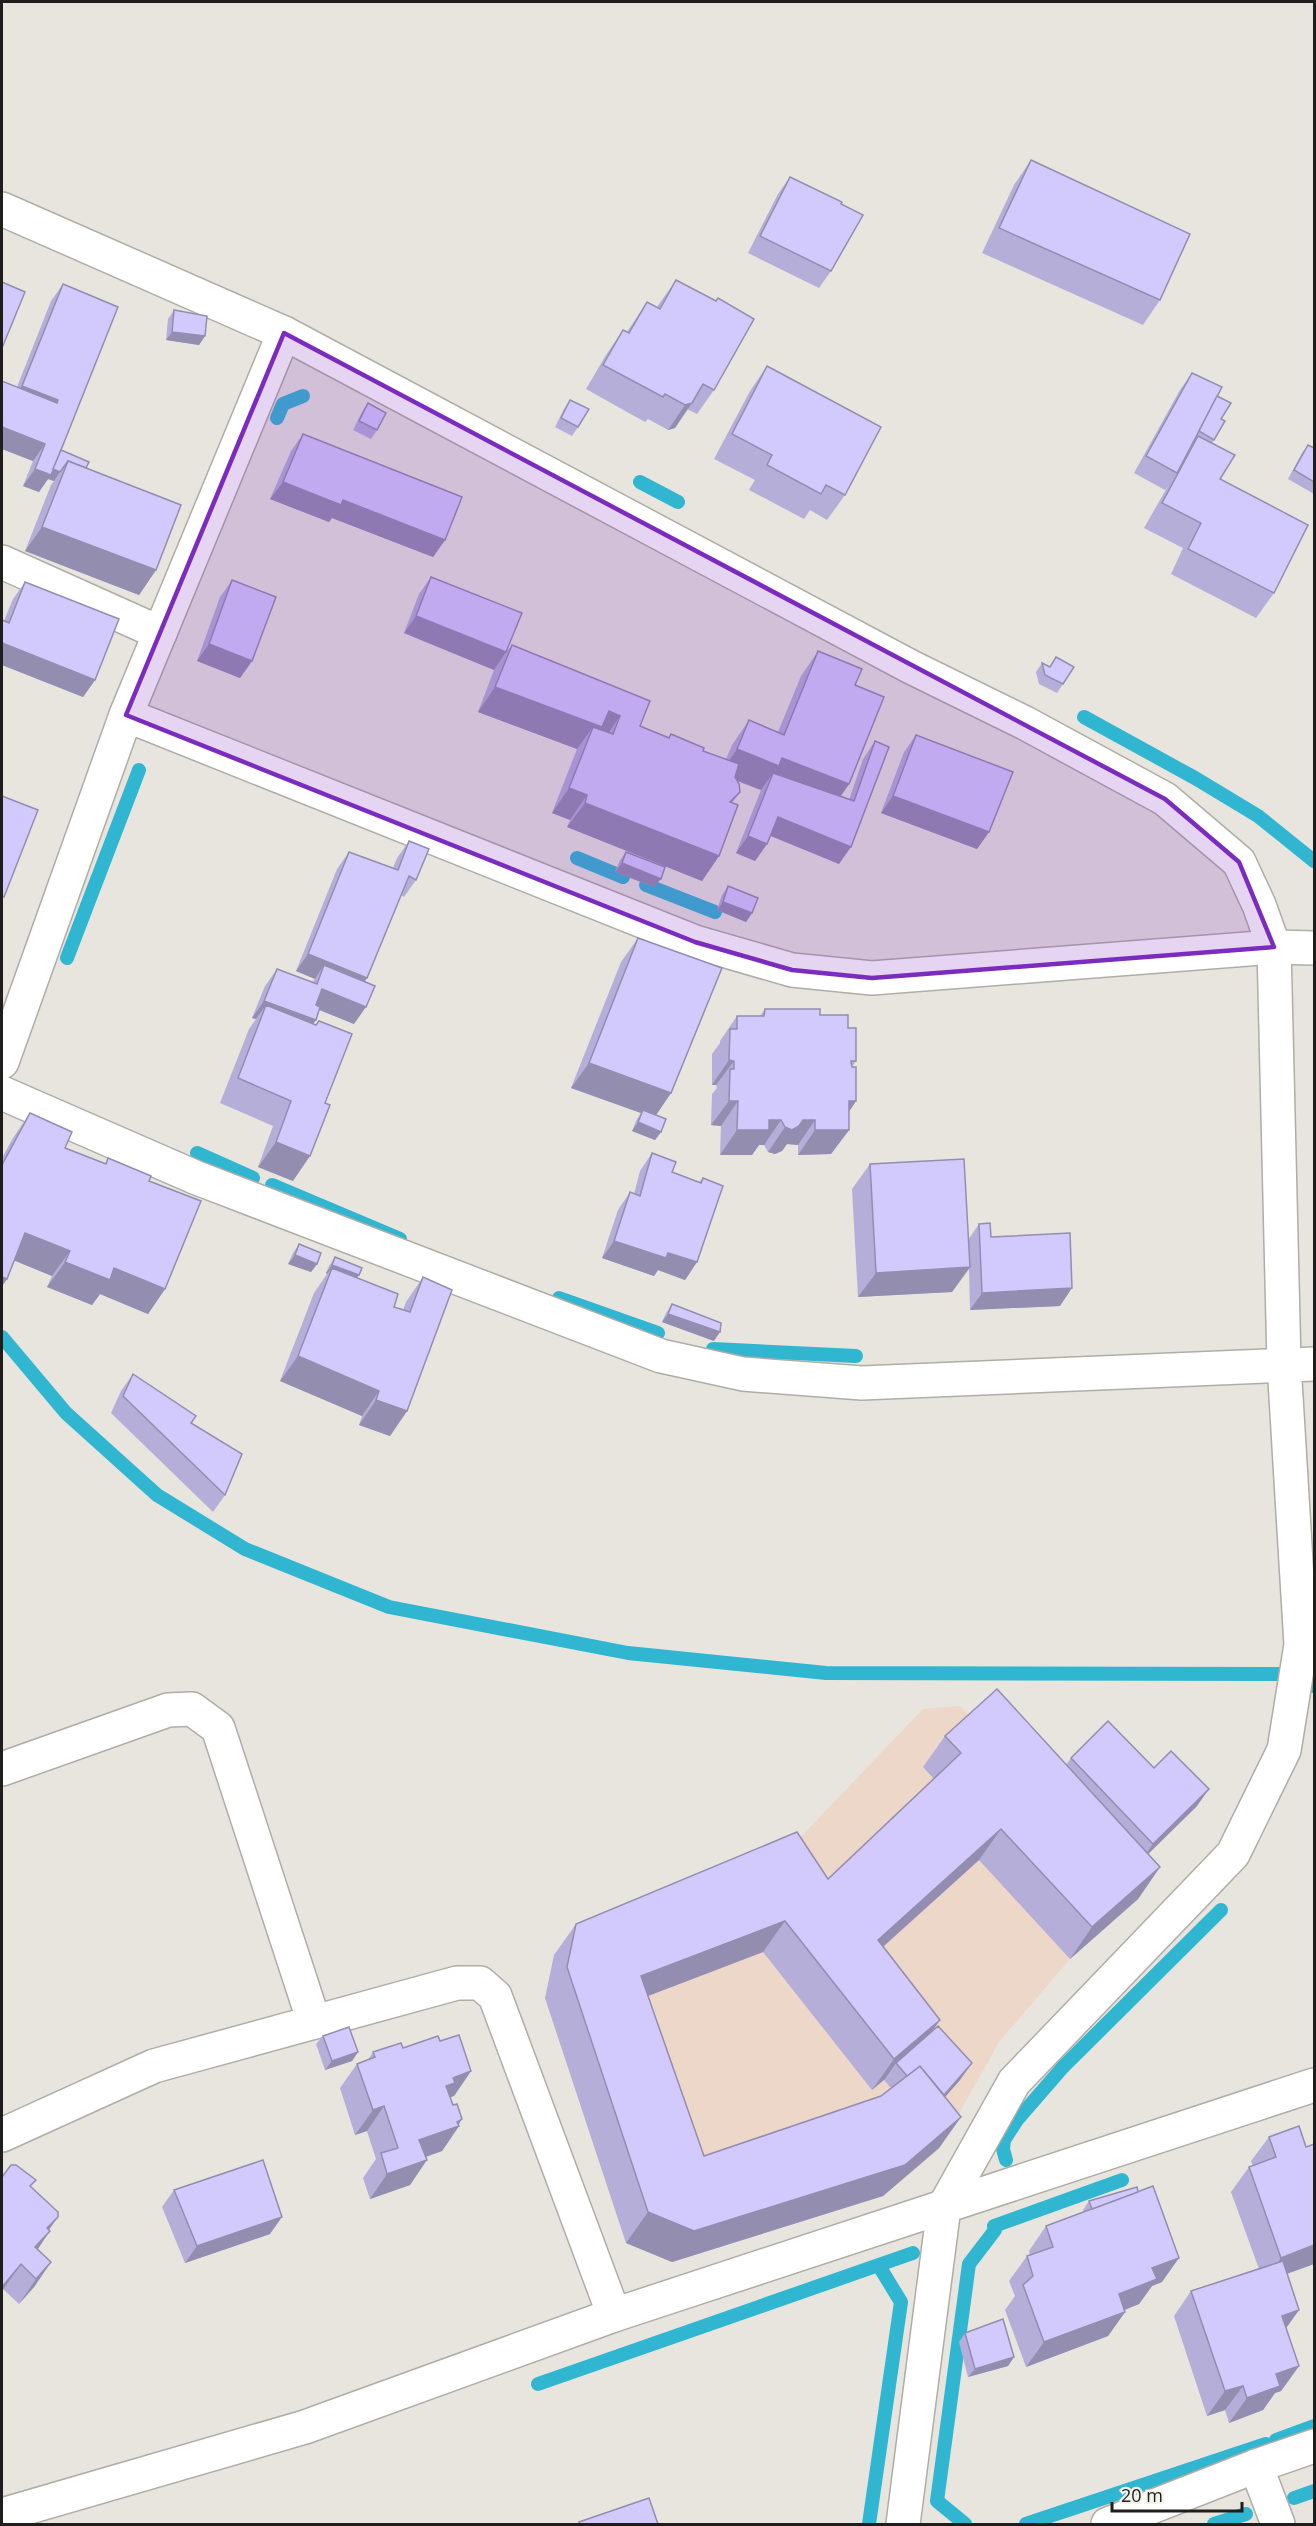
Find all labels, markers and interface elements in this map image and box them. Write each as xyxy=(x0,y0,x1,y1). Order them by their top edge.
scale bar xyxy=(1112,2475,1242,2513)
text: 20 m xyxy=(1121,2483,1163,2507)

